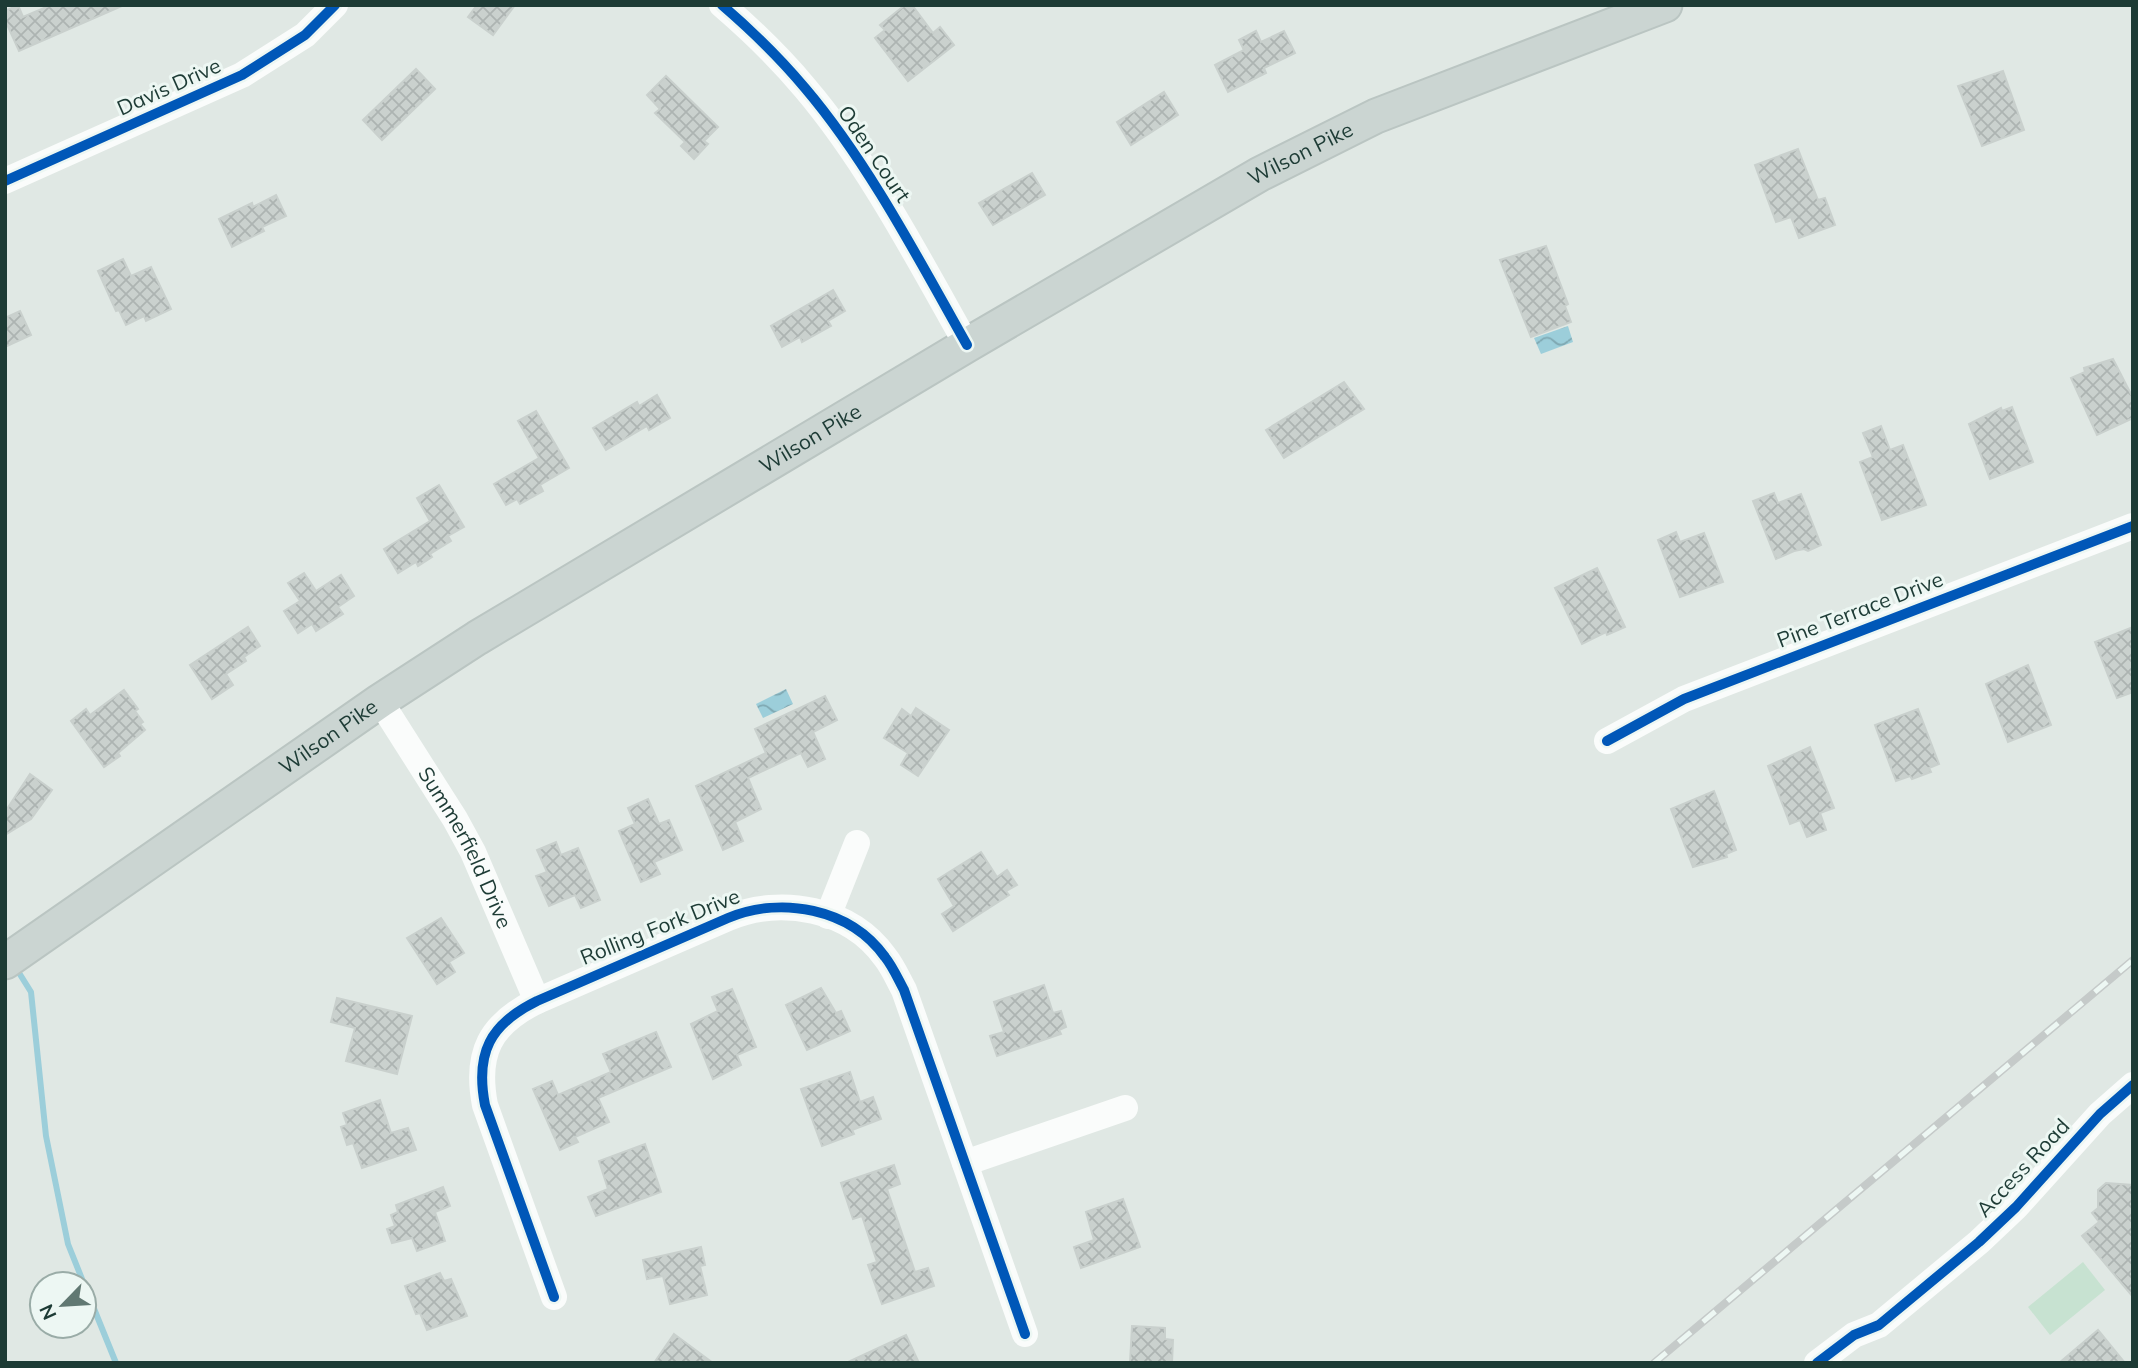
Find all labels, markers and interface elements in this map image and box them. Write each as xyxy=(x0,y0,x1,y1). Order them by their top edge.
street label: Davis Drive xyxy=(113,52,225,121)
street label: Oden Court xyxy=(833,100,917,207)
street label: Wilson Pike xyxy=(1243,116,1357,190)
street label: Wilson Pike xyxy=(754,397,866,478)
street label: Pine Terrace Drive xyxy=(1773,565,1946,653)
street label: Wilson Pike xyxy=(273,693,382,779)
street label: Summerfield Drive xyxy=(413,761,518,932)
street label: Rolling Fork Drive xyxy=(576,882,743,970)
street label: Access Road xyxy=(1970,1113,2074,1222)
north arrow xyxy=(28,1270,98,1340)
text: N xyxy=(34,1301,62,1324)

